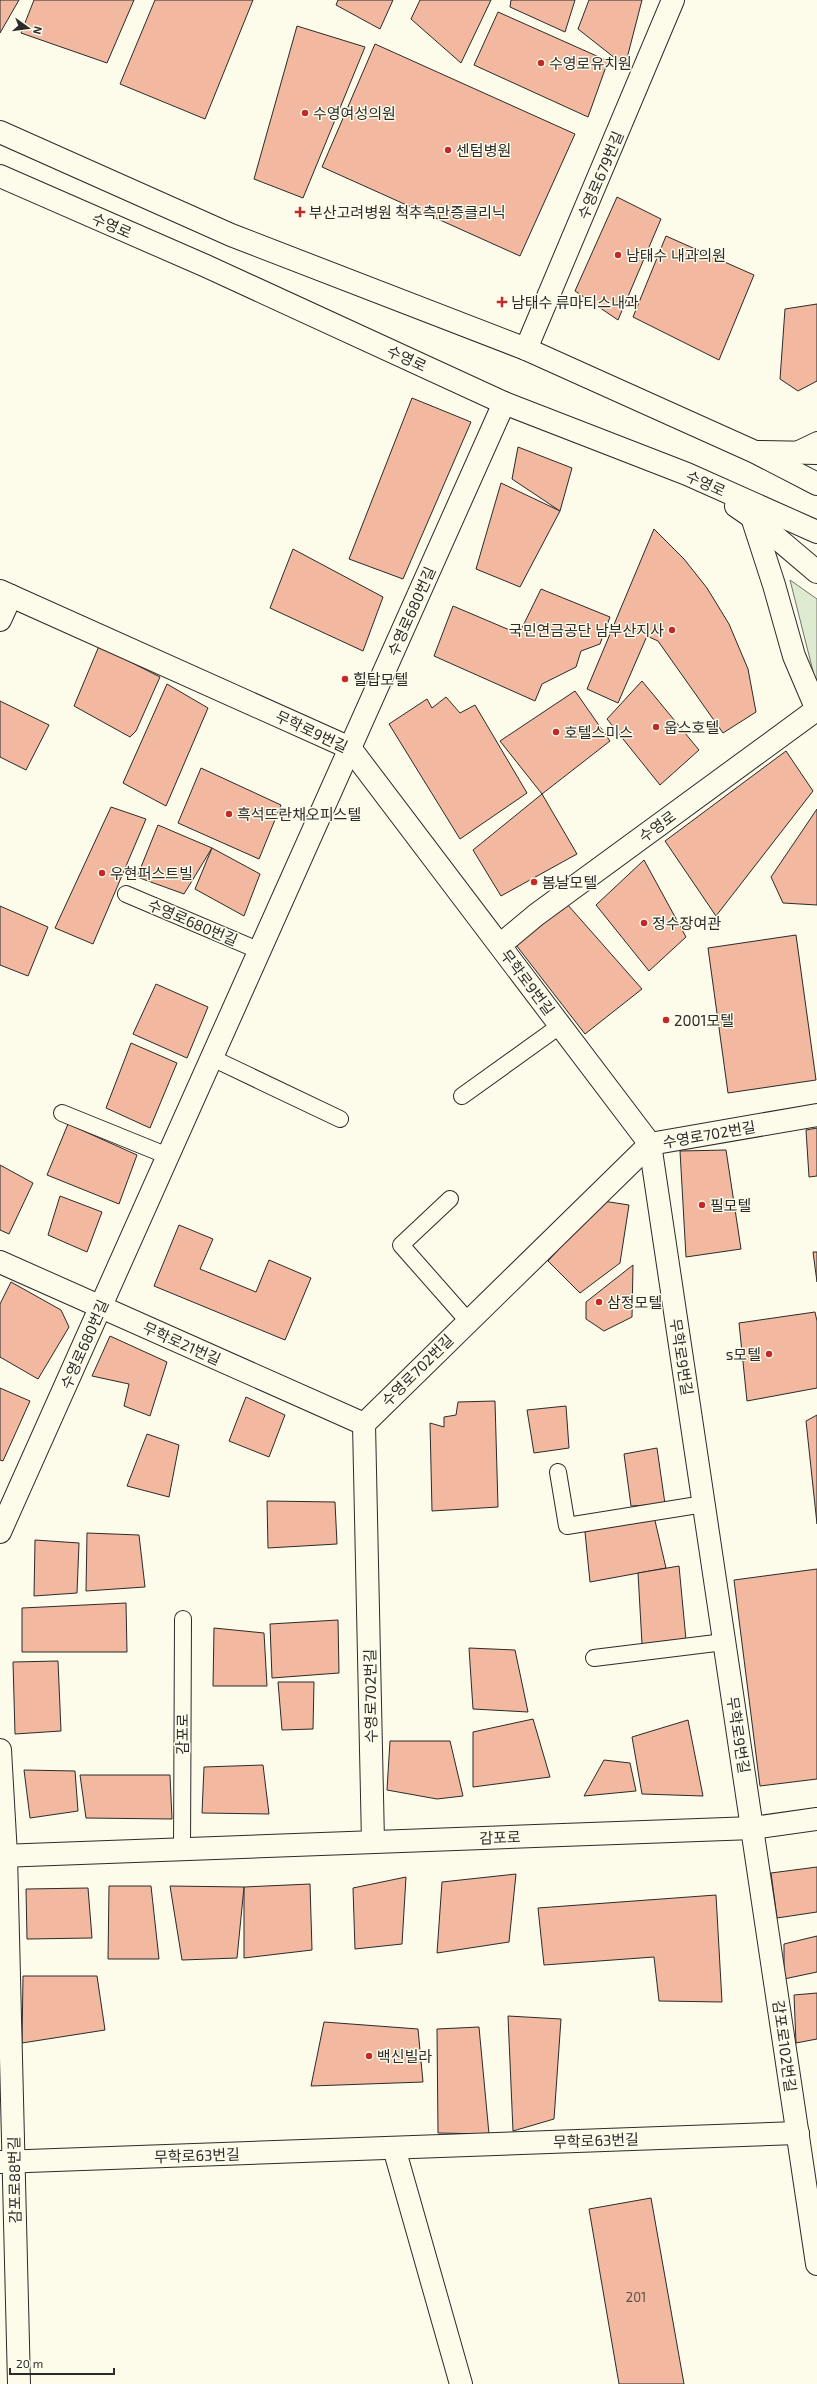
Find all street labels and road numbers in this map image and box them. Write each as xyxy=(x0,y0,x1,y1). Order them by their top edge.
street label: 수영로679번길 xyxy=(573,128,627,222)
street label: 수영로 xyxy=(89,209,135,241)
street label: 수영로 xyxy=(384,341,430,375)
street label: 수영로 xyxy=(683,466,729,500)
street label: 수영로680번길 xyxy=(383,564,439,658)
street label: 무학로9번길 xyxy=(273,706,351,756)
street label: 수영로 xyxy=(635,807,679,845)
street label: 수영로680번길 xyxy=(145,895,241,949)
street label: 무학로9번길 xyxy=(497,946,559,1018)
street label: 수영로702번길 xyxy=(661,1117,757,1151)
street label: 수영로680번길 xyxy=(56,1297,112,1391)
street label: 무학로9번길 xyxy=(667,1317,697,1397)
street label: 무학로21번길 xyxy=(140,1318,224,1368)
street label: 수영로702번길 xyxy=(377,1330,457,1410)
street label: 수영로702번길 xyxy=(360,1649,380,1743)
street label: 무학로9번길 xyxy=(724,1695,754,1775)
street label: 감포로 xyxy=(173,1713,191,1755)
street label: 감포로 xyxy=(479,1827,521,1847)
street label: 감포로102번길 xyxy=(770,1999,800,2093)
street label: 무학로63번길 xyxy=(553,2130,639,2150)
street label: 감포로88번길 xyxy=(4,2136,24,2224)
street label: 무학로63번길 xyxy=(154,2145,240,2165)

